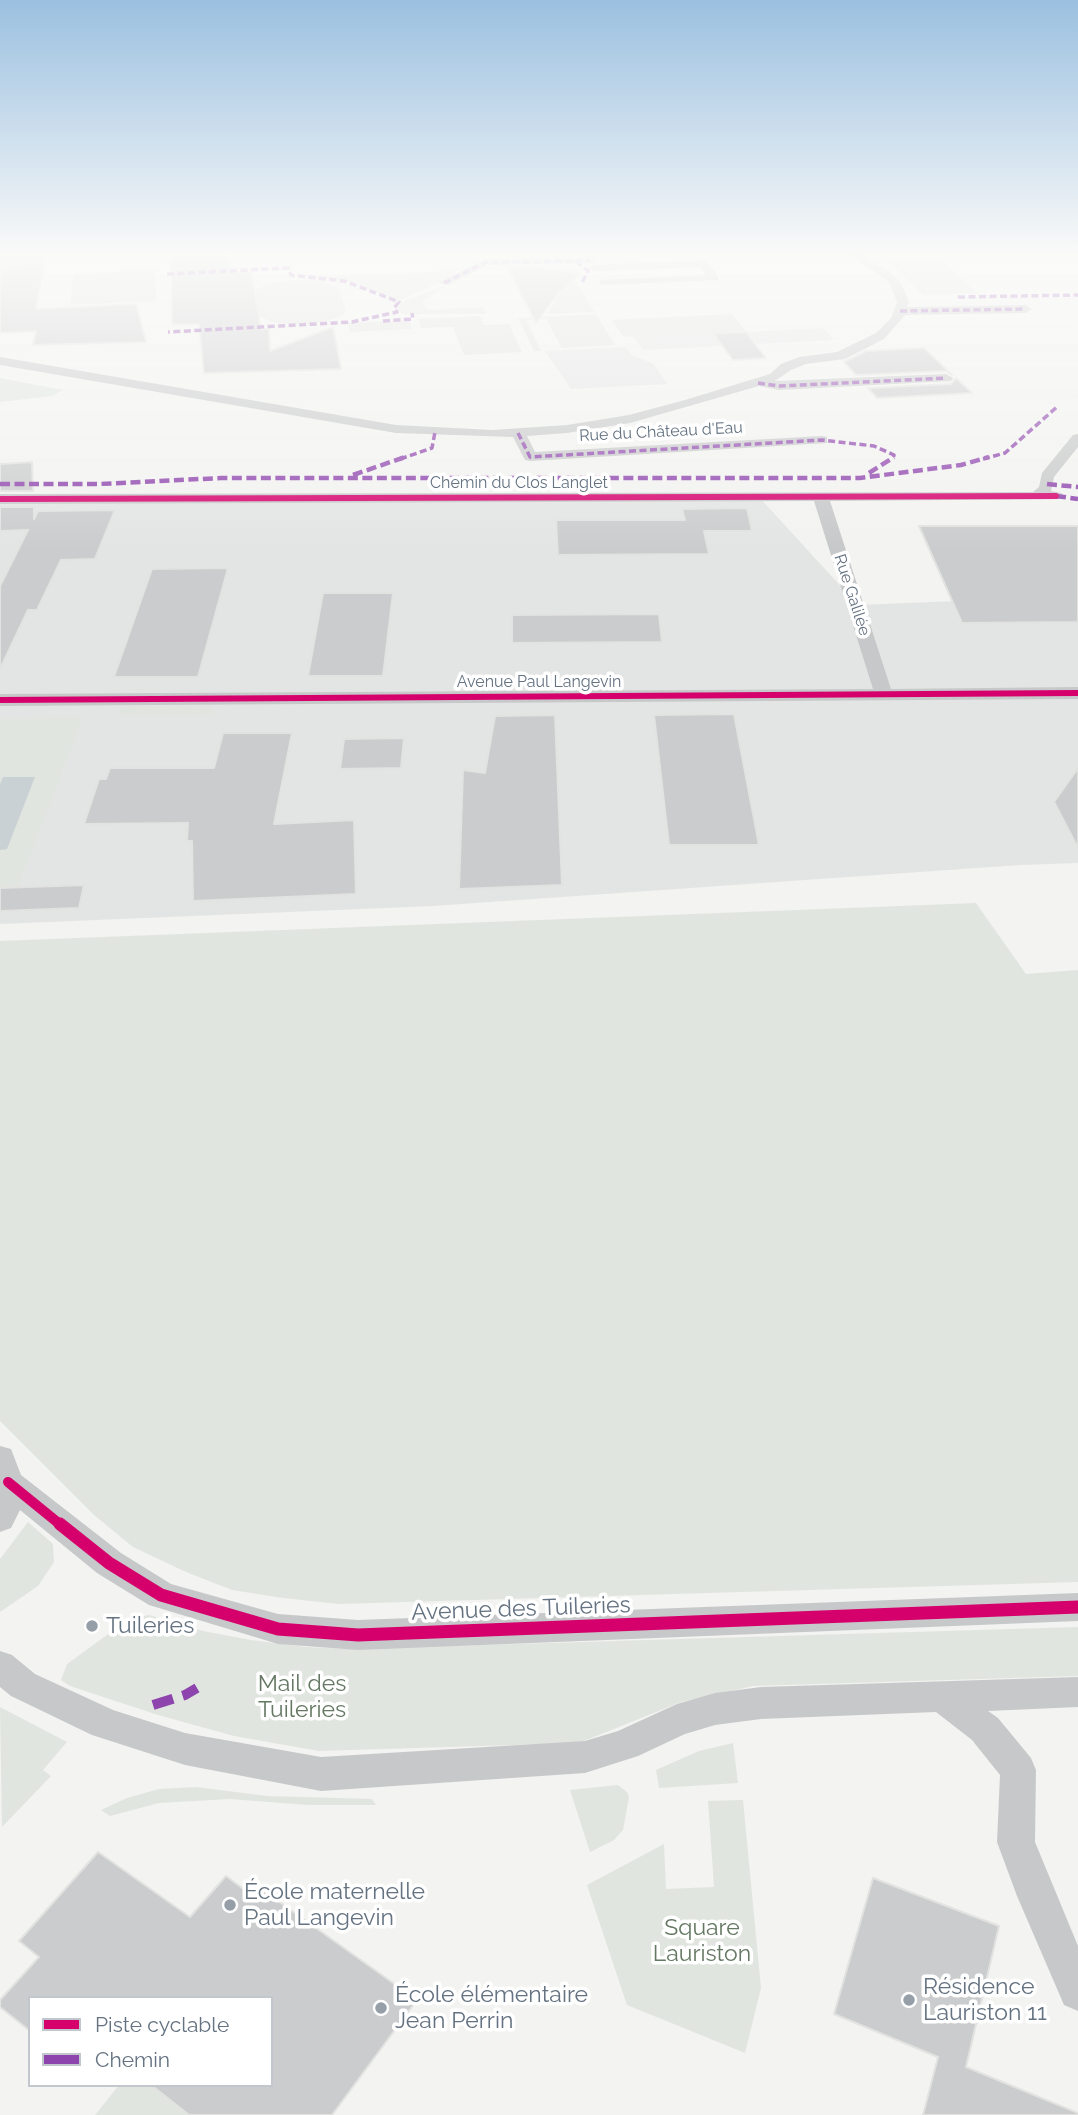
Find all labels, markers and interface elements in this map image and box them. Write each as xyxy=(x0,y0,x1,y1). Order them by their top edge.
street label: Rue du Château d'Eau xyxy=(579,418,743,446)
street label: Chemin du Clos Langlet xyxy=(430,473,608,493)
street label: Rue Galilée xyxy=(830,552,874,638)
street label: Avenue Paul Langevin xyxy=(457,672,621,692)
street label: Avenue des Tuileries xyxy=(411,1591,631,1627)
place label: Tuileries xyxy=(106,1612,194,1640)
marker: Tuileries xyxy=(84,1618,100,1634)
park label: Mail des Tuileries xyxy=(258,1670,346,1724)
place label: École maternelle Paul Langevin xyxy=(244,1878,425,1932)
marker: École maternelle Paul Langevin xyxy=(222,1897,238,1913)
park label: Square Lauriston xyxy=(653,1914,751,1968)
place label: Résidence Lauriston 11 xyxy=(923,1973,1047,2027)
place label: École élémentaire Jean Perrin xyxy=(395,1981,588,2035)
marker: Résidence Lauriston 11 xyxy=(901,1992,917,2008)
legend xyxy=(28,1996,273,2087)
marker: École élémentaire Jean Perrin xyxy=(373,2000,389,2016)
text: Piste cyclable xyxy=(95,2012,229,2037)
text: Chemin xyxy=(95,2047,170,2072)

